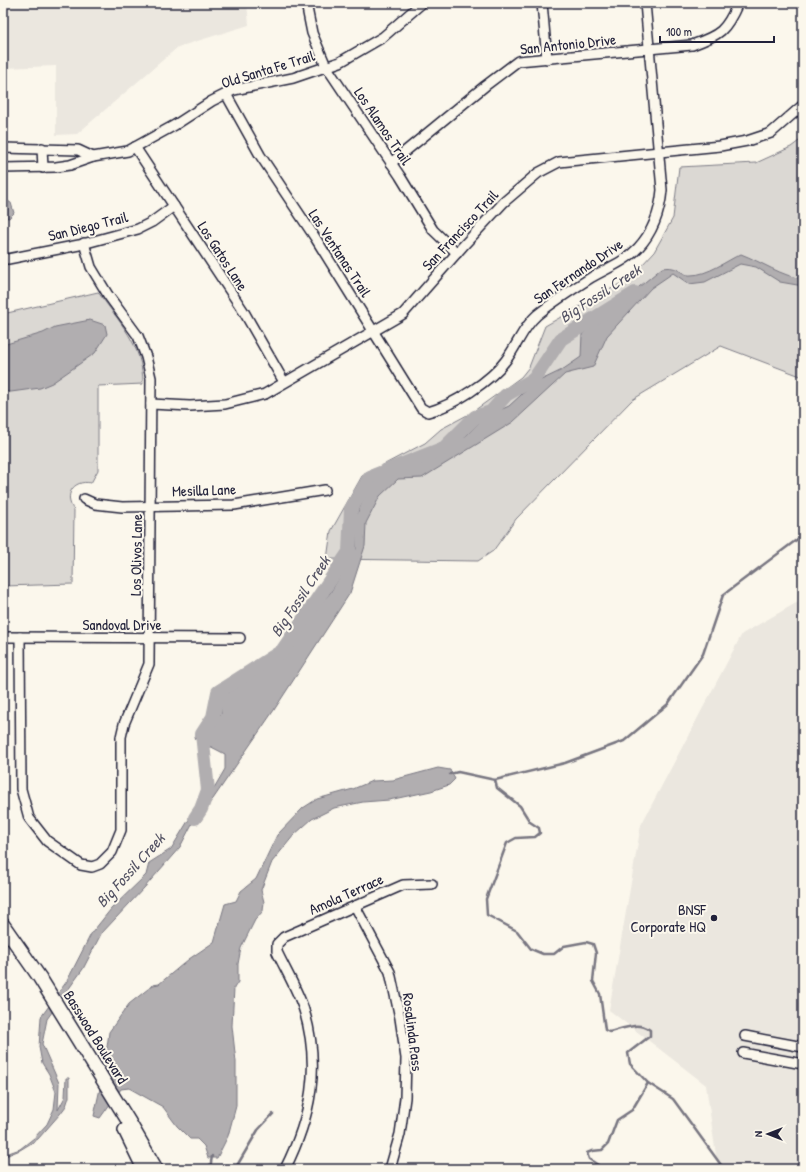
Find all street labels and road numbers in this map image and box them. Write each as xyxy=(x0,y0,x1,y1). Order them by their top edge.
street label: San Antonio Drive xyxy=(519,29,617,59)
street label: Old Santa Fe Trail xyxy=(219,45,317,93)
street label: Los Alamos Trail xyxy=(349,83,417,169)
street label: San Francisco Trail xyxy=(417,185,503,275)
street label: Las Ventanas Trail xyxy=(304,205,376,301)
street label: San Diego Trail xyxy=(46,206,130,246)
street label: Los Gatos Lane xyxy=(193,217,253,295)
street label: San Fernando Drive xyxy=(529,233,627,309)
street label: Mesilla Lane xyxy=(172,478,236,502)
street label: Los Olivos Lane xyxy=(125,514,147,596)
street label: Sandoval Drive xyxy=(83,614,162,635)
street label: Amola Terrace xyxy=(306,868,386,920)
street label: Basswood Boulevard xyxy=(59,986,133,1088)
street label: Rosalinda Pass xyxy=(398,992,428,1072)

